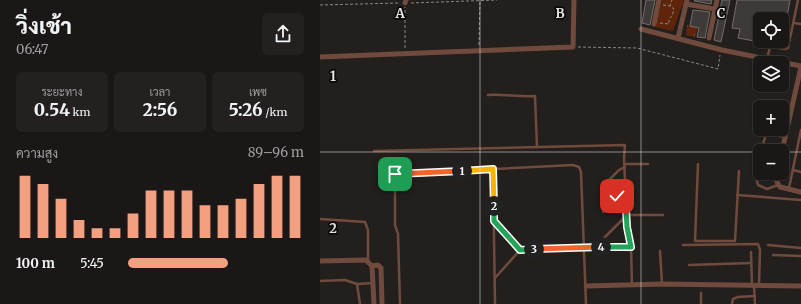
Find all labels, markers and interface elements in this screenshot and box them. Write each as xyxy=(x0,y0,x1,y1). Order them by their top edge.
text: A xyxy=(394,5,405,22)
text: B xyxy=(555,5,565,22)
text: C xyxy=(717,5,726,22)
text: วิ่งเช้า xyxy=(16,12,72,40)
map controls xyxy=(753,12,789,180)
button: locate xyxy=(753,12,789,48)
button: share xyxy=(262,13,304,55)
text: 06:47 xyxy=(16,41,48,58)
button: layers xyxy=(753,56,789,92)
text: 1 xyxy=(330,68,336,85)
text: ระยะทาง xyxy=(42,85,82,99)
text: เวลา xyxy=(150,85,170,99)
text: เพซ xyxy=(249,85,267,99)
text: 0.54 xyxy=(34,99,70,121)
text: 2:56 xyxy=(143,99,177,121)
text: 5:26 xyxy=(229,99,263,121)
button: + xyxy=(753,100,789,136)
text: km xyxy=(70,105,90,119)
text: /km xyxy=(263,105,287,119)
text: 89–96 m xyxy=(248,144,304,161)
button: − xyxy=(753,144,789,180)
text: ความสูง xyxy=(16,145,58,162)
pin xyxy=(378,157,412,191)
pin: 1 xyxy=(452,161,472,181)
icon: arrive xyxy=(384,163,406,185)
text: 1 xyxy=(459,164,465,178)
pin xyxy=(600,179,634,213)
icon: check xyxy=(606,185,628,207)
pin: 2 xyxy=(484,196,504,216)
text: 2 xyxy=(491,199,497,213)
text: 2 xyxy=(329,220,337,237)
pin: 4 xyxy=(591,237,611,257)
pin: 3 xyxy=(524,239,544,259)
text: 4 xyxy=(598,240,605,254)
text: 3 xyxy=(531,242,537,256)
text: 100 m xyxy=(16,255,55,272)
text: 5:45 xyxy=(80,255,104,272)

